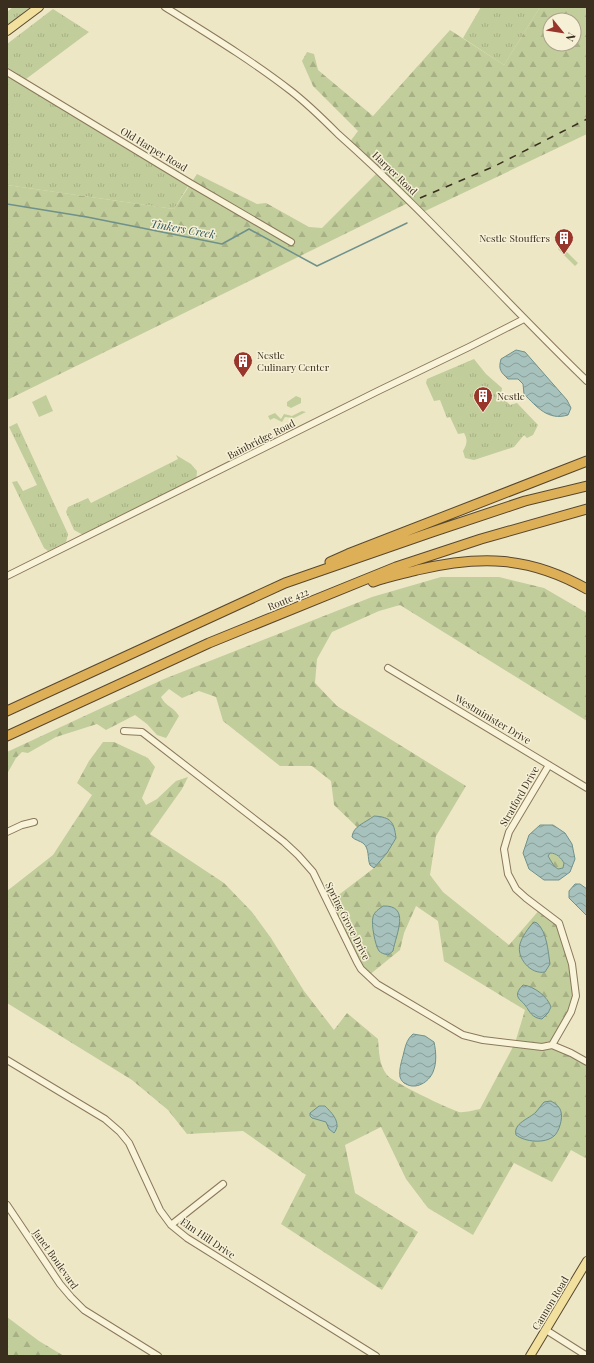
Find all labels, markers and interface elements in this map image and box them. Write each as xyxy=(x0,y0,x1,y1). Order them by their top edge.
north arrow xyxy=(542,12,582,52)
text: N xyxy=(563,30,580,44)
street label: Old Harper Road xyxy=(118,124,190,175)
street label: Harper Road xyxy=(370,148,421,198)
water label: Tinkers Creek xyxy=(150,215,217,242)
building icon: Nestle Stouffers xyxy=(553,227,575,255)
place label: Nestle Stouffers xyxy=(479,231,550,245)
place label: Nestle Culinary Center xyxy=(257,348,330,374)
building icon: Nestle Culinary Center xyxy=(232,350,254,378)
building icon: Nestle xyxy=(472,385,494,413)
place label: Nestle xyxy=(497,389,525,403)
street label: Bainbridge Road xyxy=(225,416,297,462)
street label: Route 422 xyxy=(265,584,311,614)
street label: Westminister Drive xyxy=(451,690,534,747)
street label: Stratford Drive xyxy=(496,763,542,829)
street label: Spring Grove Drive xyxy=(322,880,374,962)
street label: Elm Hill Drive xyxy=(178,1214,238,1262)
street label: Janet Boulevard xyxy=(30,1225,82,1292)
street label: Cannon Road xyxy=(528,1273,572,1333)

